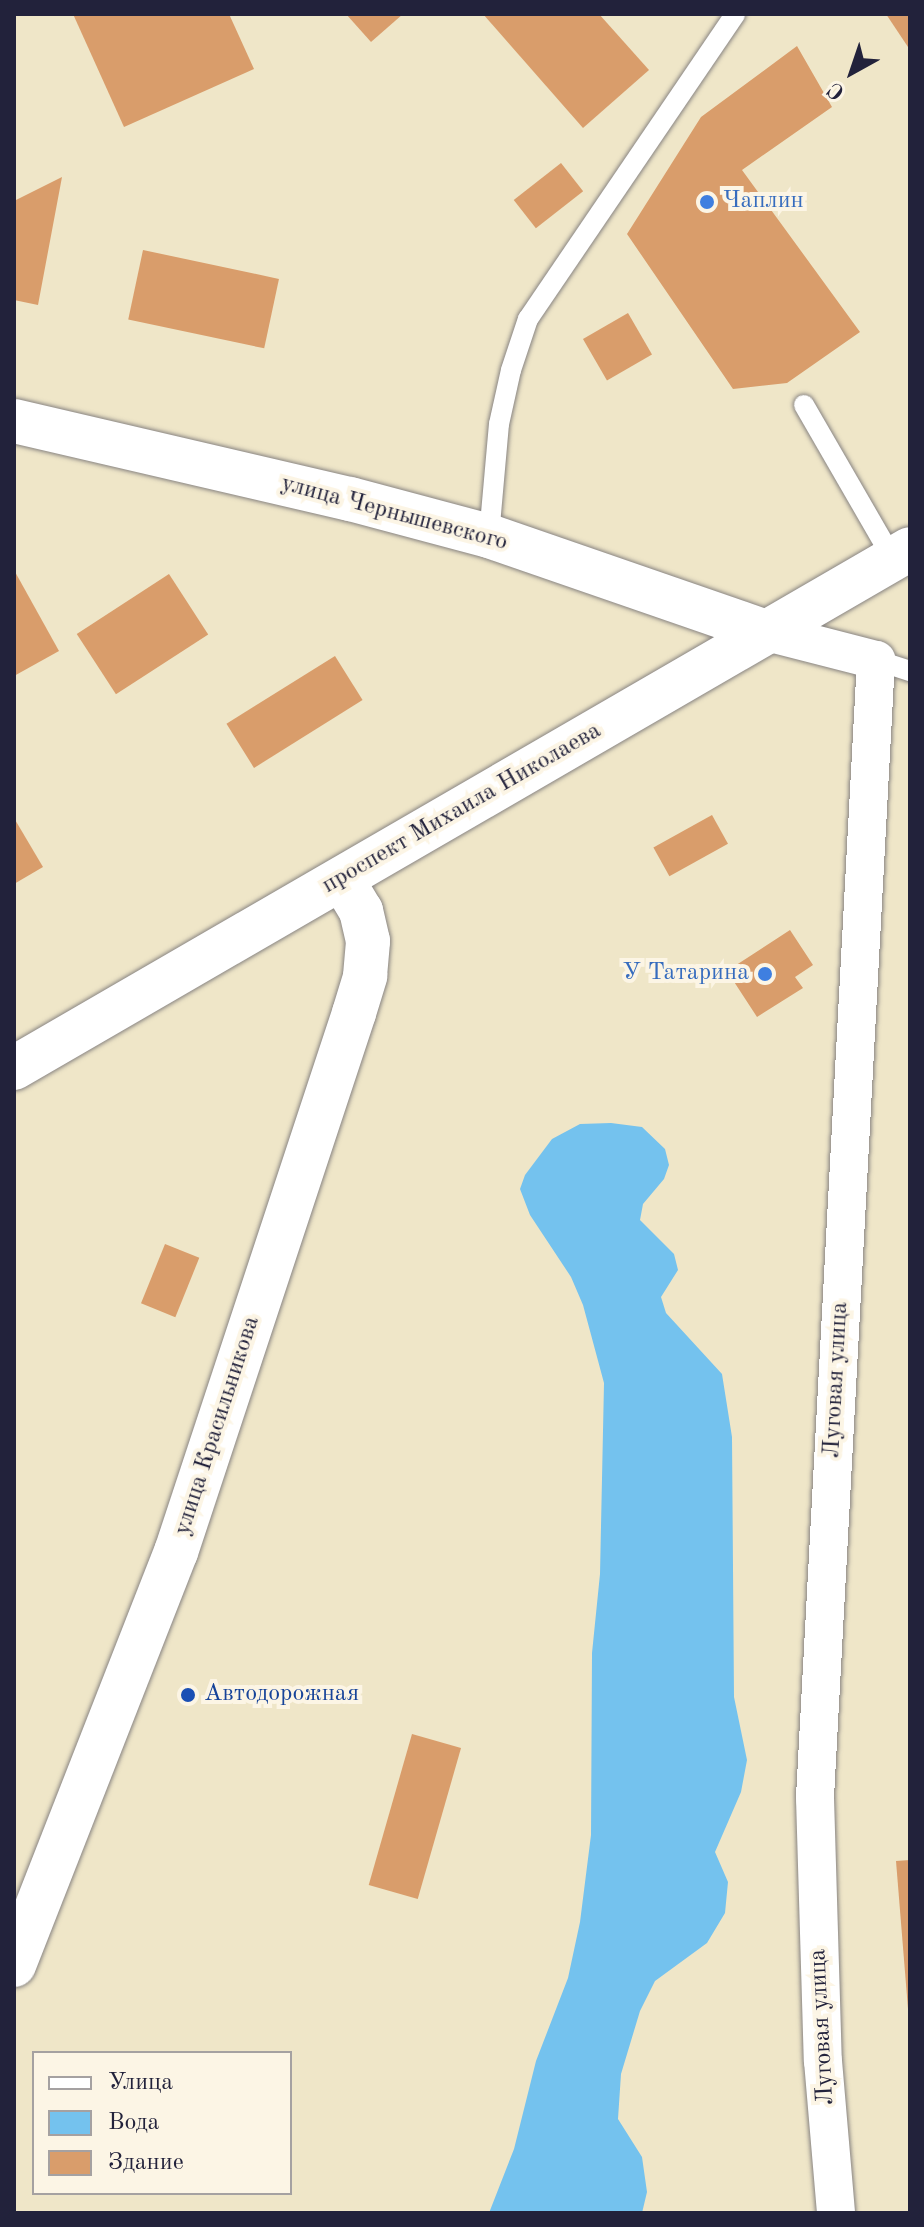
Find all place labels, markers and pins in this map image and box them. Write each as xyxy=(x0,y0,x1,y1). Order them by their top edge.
place label: Чаплин xyxy=(723,188,804,216)
marker: Чаплин xyxy=(698,193,716,211)
place label: У Татарина xyxy=(622,960,749,988)
marker: У Татарина xyxy=(756,965,774,983)
place label: Автодорожная xyxy=(204,1681,359,1709)
marker: Автодорожная xyxy=(179,1686,197,1704)

